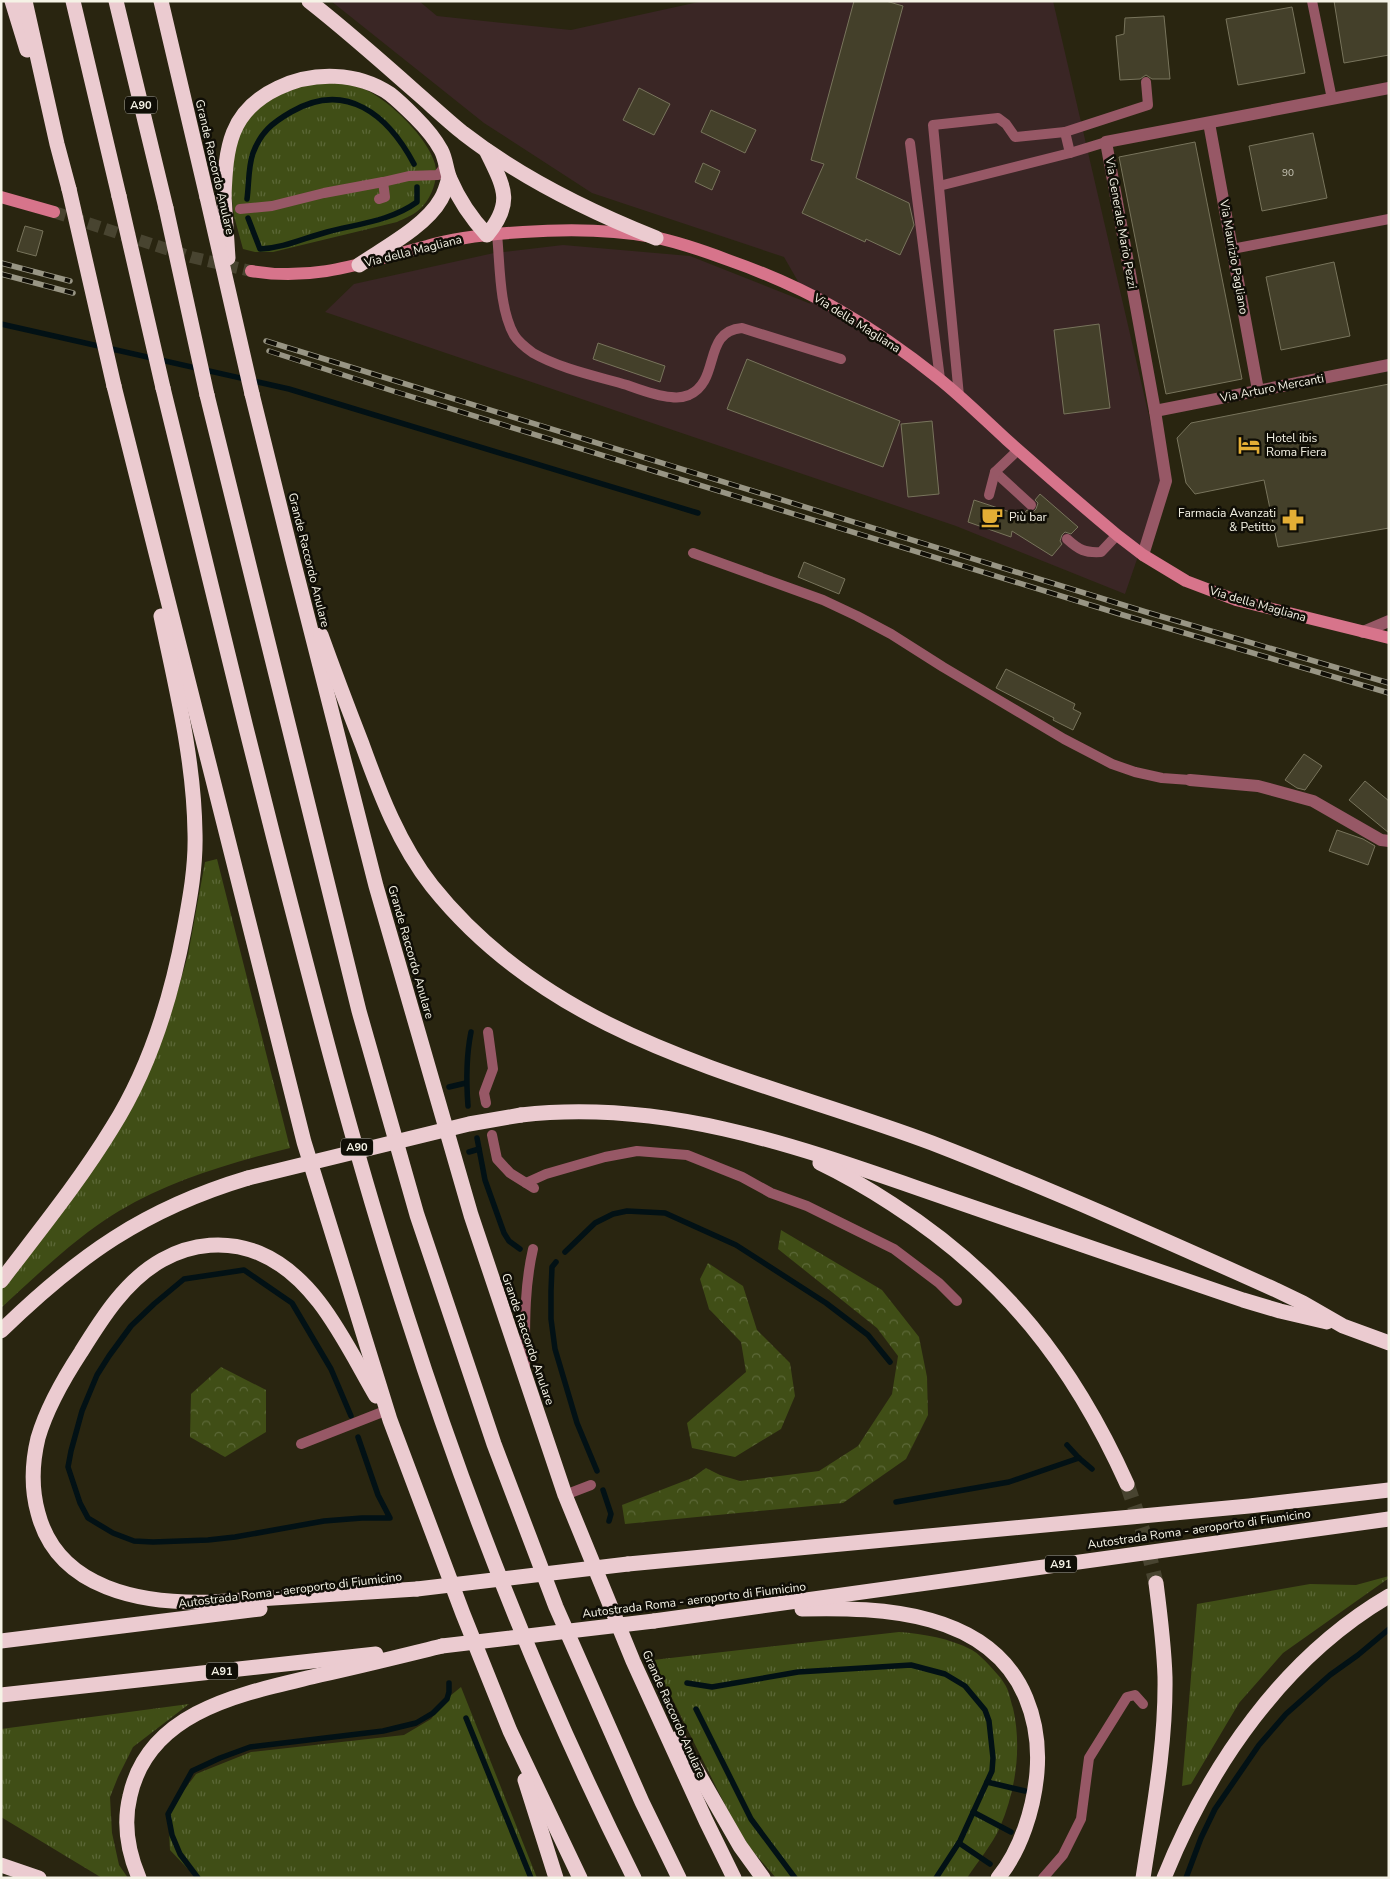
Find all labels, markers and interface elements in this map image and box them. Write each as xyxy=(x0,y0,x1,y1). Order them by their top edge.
road number: A90 xyxy=(125,96,157,114)
street label: Grande Raccordo Anulare xyxy=(192,98,238,236)
street label: Via Generale Mario Pezzi xyxy=(1101,155,1140,290)
house number: 90 xyxy=(1282,166,1294,180)
street label: Via Maurizio Pagliano xyxy=(1216,198,1252,316)
street label: Via della Magliana xyxy=(362,231,463,271)
street label: Via della Magliana xyxy=(810,289,904,356)
street label: Via Arturo Mercanti xyxy=(1218,370,1325,406)
place label: Hotel ibis Roma Fiera xyxy=(1266,430,1327,460)
hotel icon: Hotel ibis Roma Fiera xyxy=(1236,432,1262,458)
street label: Grande Raccordo Anulare xyxy=(285,491,333,629)
cafe icon: Più bar xyxy=(979,504,1005,530)
place label: Farmacia Avanzati & Petitto xyxy=(1178,505,1276,535)
pharmacy icon: Farmacia Avanzati & Petitto xyxy=(1280,507,1306,533)
place label: Più bar xyxy=(1009,509,1048,525)
street label: Via della Magliana xyxy=(1207,582,1308,625)
street label: Grande Raccordo Anulare xyxy=(384,883,438,1021)
road number: A90 xyxy=(341,1138,373,1156)
street label: Grande Raccordo Anulare xyxy=(498,1271,558,1407)
street label: Autostrada Roma - aeroporto di Fiumicino xyxy=(1086,1505,1312,1553)
road number: A91 xyxy=(1045,1556,1077,1572)
street label: Autostrada Roma - aeroporto di Fiumicino xyxy=(177,1568,403,1612)
street label: Autostrada Roma - aeroporto di Fiumicino xyxy=(581,1578,807,1622)
street label: Grande Raccordo Anulare xyxy=(639,1648,709,1780)
road number: A91 xyxy=(206,1662,238,1680)

